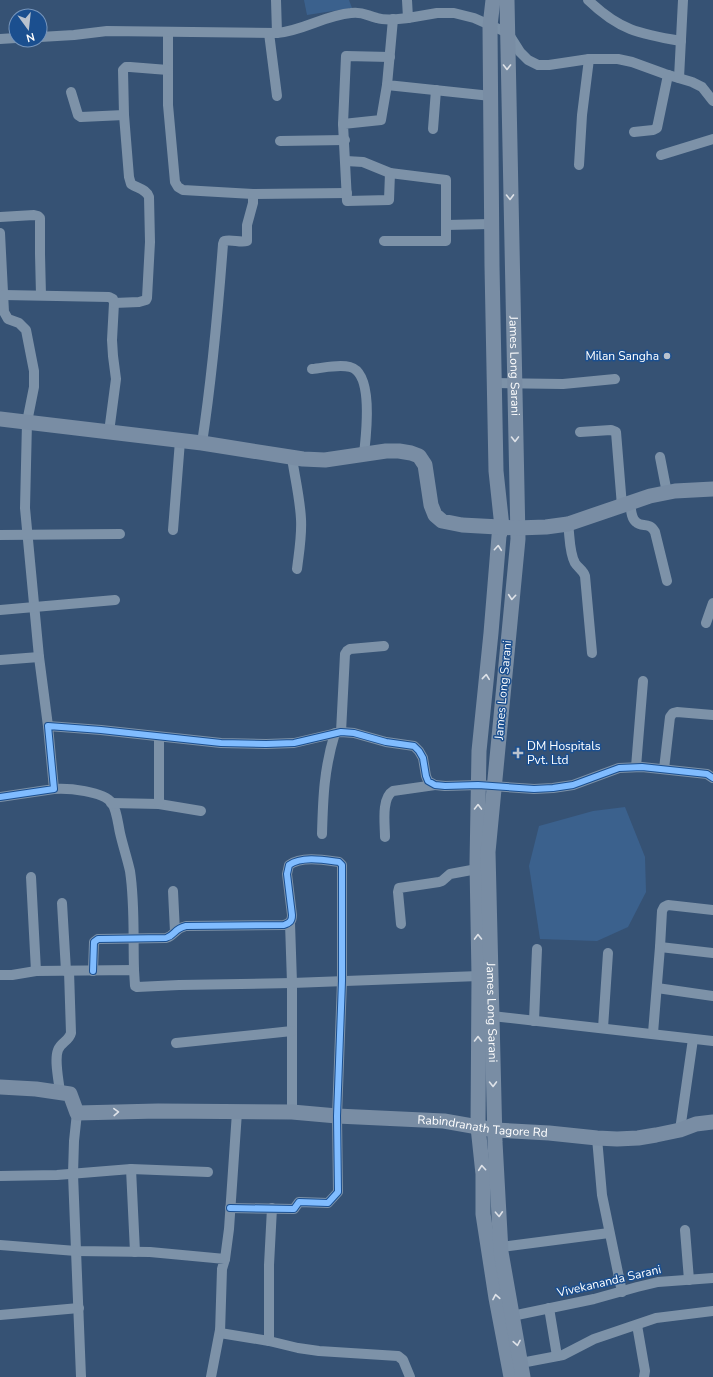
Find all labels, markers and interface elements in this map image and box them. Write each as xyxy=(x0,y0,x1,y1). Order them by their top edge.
north arrow xyxy=(8,8,48,48)
text: N xyxy=(25,29,36,45)
one-way arrow xyxy=(503,64,511,70)
one-way arrow xyxy=(506,194,514,200)
street label: James Long Sarani xyxy=(505,315,523,416)
place label: Milan Sangha xyxy=(585,348,659,364)
marker: Milan Sangha xyxy=(662,351,672,361)
one-way arrow xyxy=(511,436,519,442)
one-way arrow xyxy=(493,545,502,551)
one-way arrow xyxy=(508,594,517,600)
street label: James Long Sarani xyxy=(491,640,515,741)
one-way arrow xyxy=(481,674,490,680)
place label: DM Hospitals Pvt. Ltd xyxy=(527,738,601,768)
marker: DM Hospitals Pvt. Ltd xyxy=(512,747,524,759)
one-way arrow xyxy=(474,804,482,810)
one-way arrow xyxy=(474,934,482,940)
street label: James Long Sarani xyxy=(483,961,501,1063)
one-way arrow xyxy=(474,1036,482,1042)
one-way arrow xyxy=(489,1081,498,1087)
one-way arrow xyxy=(113,1108,119,1116)
street label: Rabindranath Tagore Rd xyxy=(417,1112,548,1141)
one-way arrow xyxy=(478,1165,487,1171)
one-way arrow xyxy=(495,1211,503,1217)
street label: Vivekananda Sarani xyxy=(554,1261,663,1301)
one-way arrow xyxy=(492,1294,500,1301)
one-way arrow xyxy=(512,1340,521,1346)

